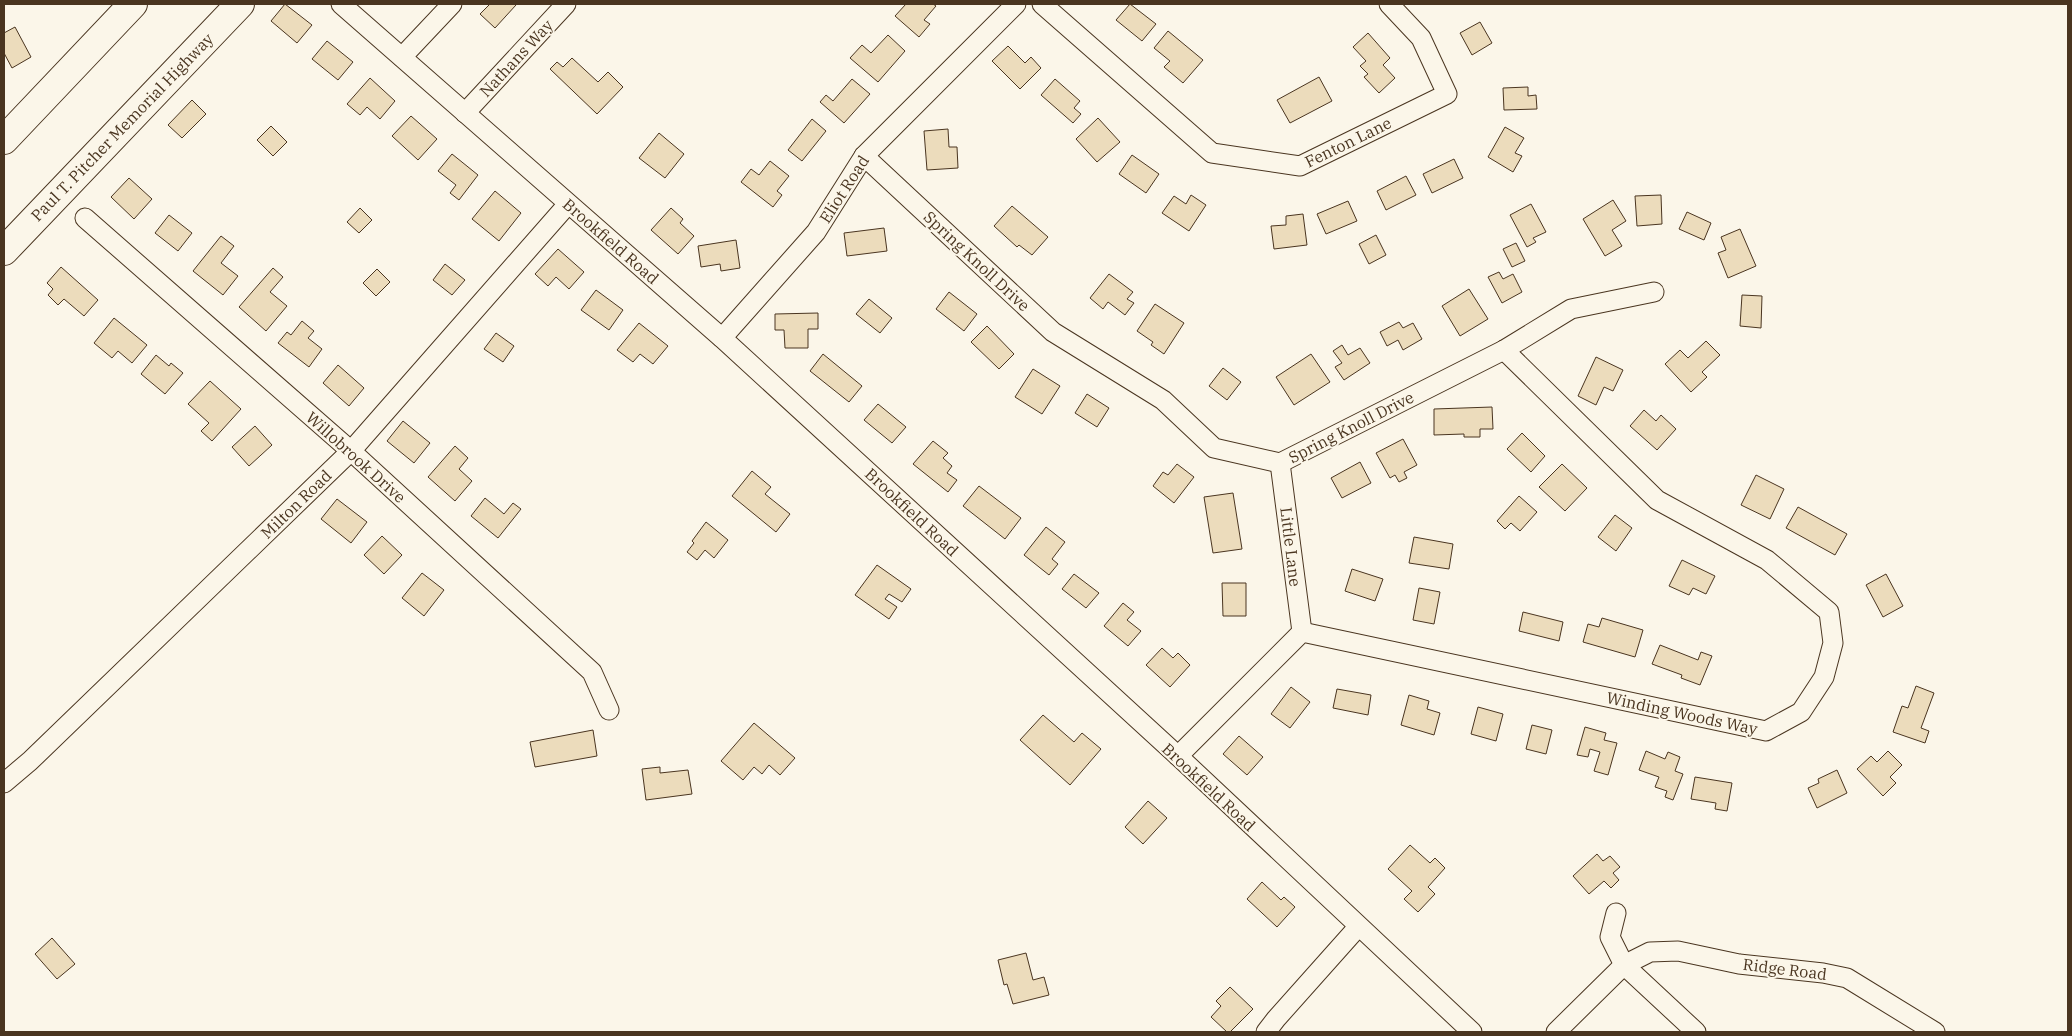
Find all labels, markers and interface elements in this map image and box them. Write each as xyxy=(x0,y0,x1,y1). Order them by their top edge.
street label: Nathans Way xyxy=(475,15,557,101)
street label: Paul T. Pitcher Memorial Highway xyxy=(27,28,218,225)
street label: Fenton Lane xyxy=(1301,112,1395,172)
street label: Eliot Road xyxy=(815,151,873,227)
street label: Brookfield Road xyxy=(559,194,663,288)
street label: Spring Knoll Drive xyxy=(920,207,1034,315)
street label: Spring Knoll Drive xyxy=(1285,387,1417,467)
street label: Willobrook Drive xyxy=(302,407,410,507)
street label: Brookfield Road xyxy=(861,464,963,561)
street label: Milton Road xyxy=(256,465,336,543)
street label: Little Lane xyxy=(1276,506,1306,588)
street label: Winding Woods Way xyxy=(1605,687,1760,739)
street label: Brookfield Road xyxy=(1158,739,1260,836)
street label: Ridge Road xyxy=(1742,954,1828,984)

